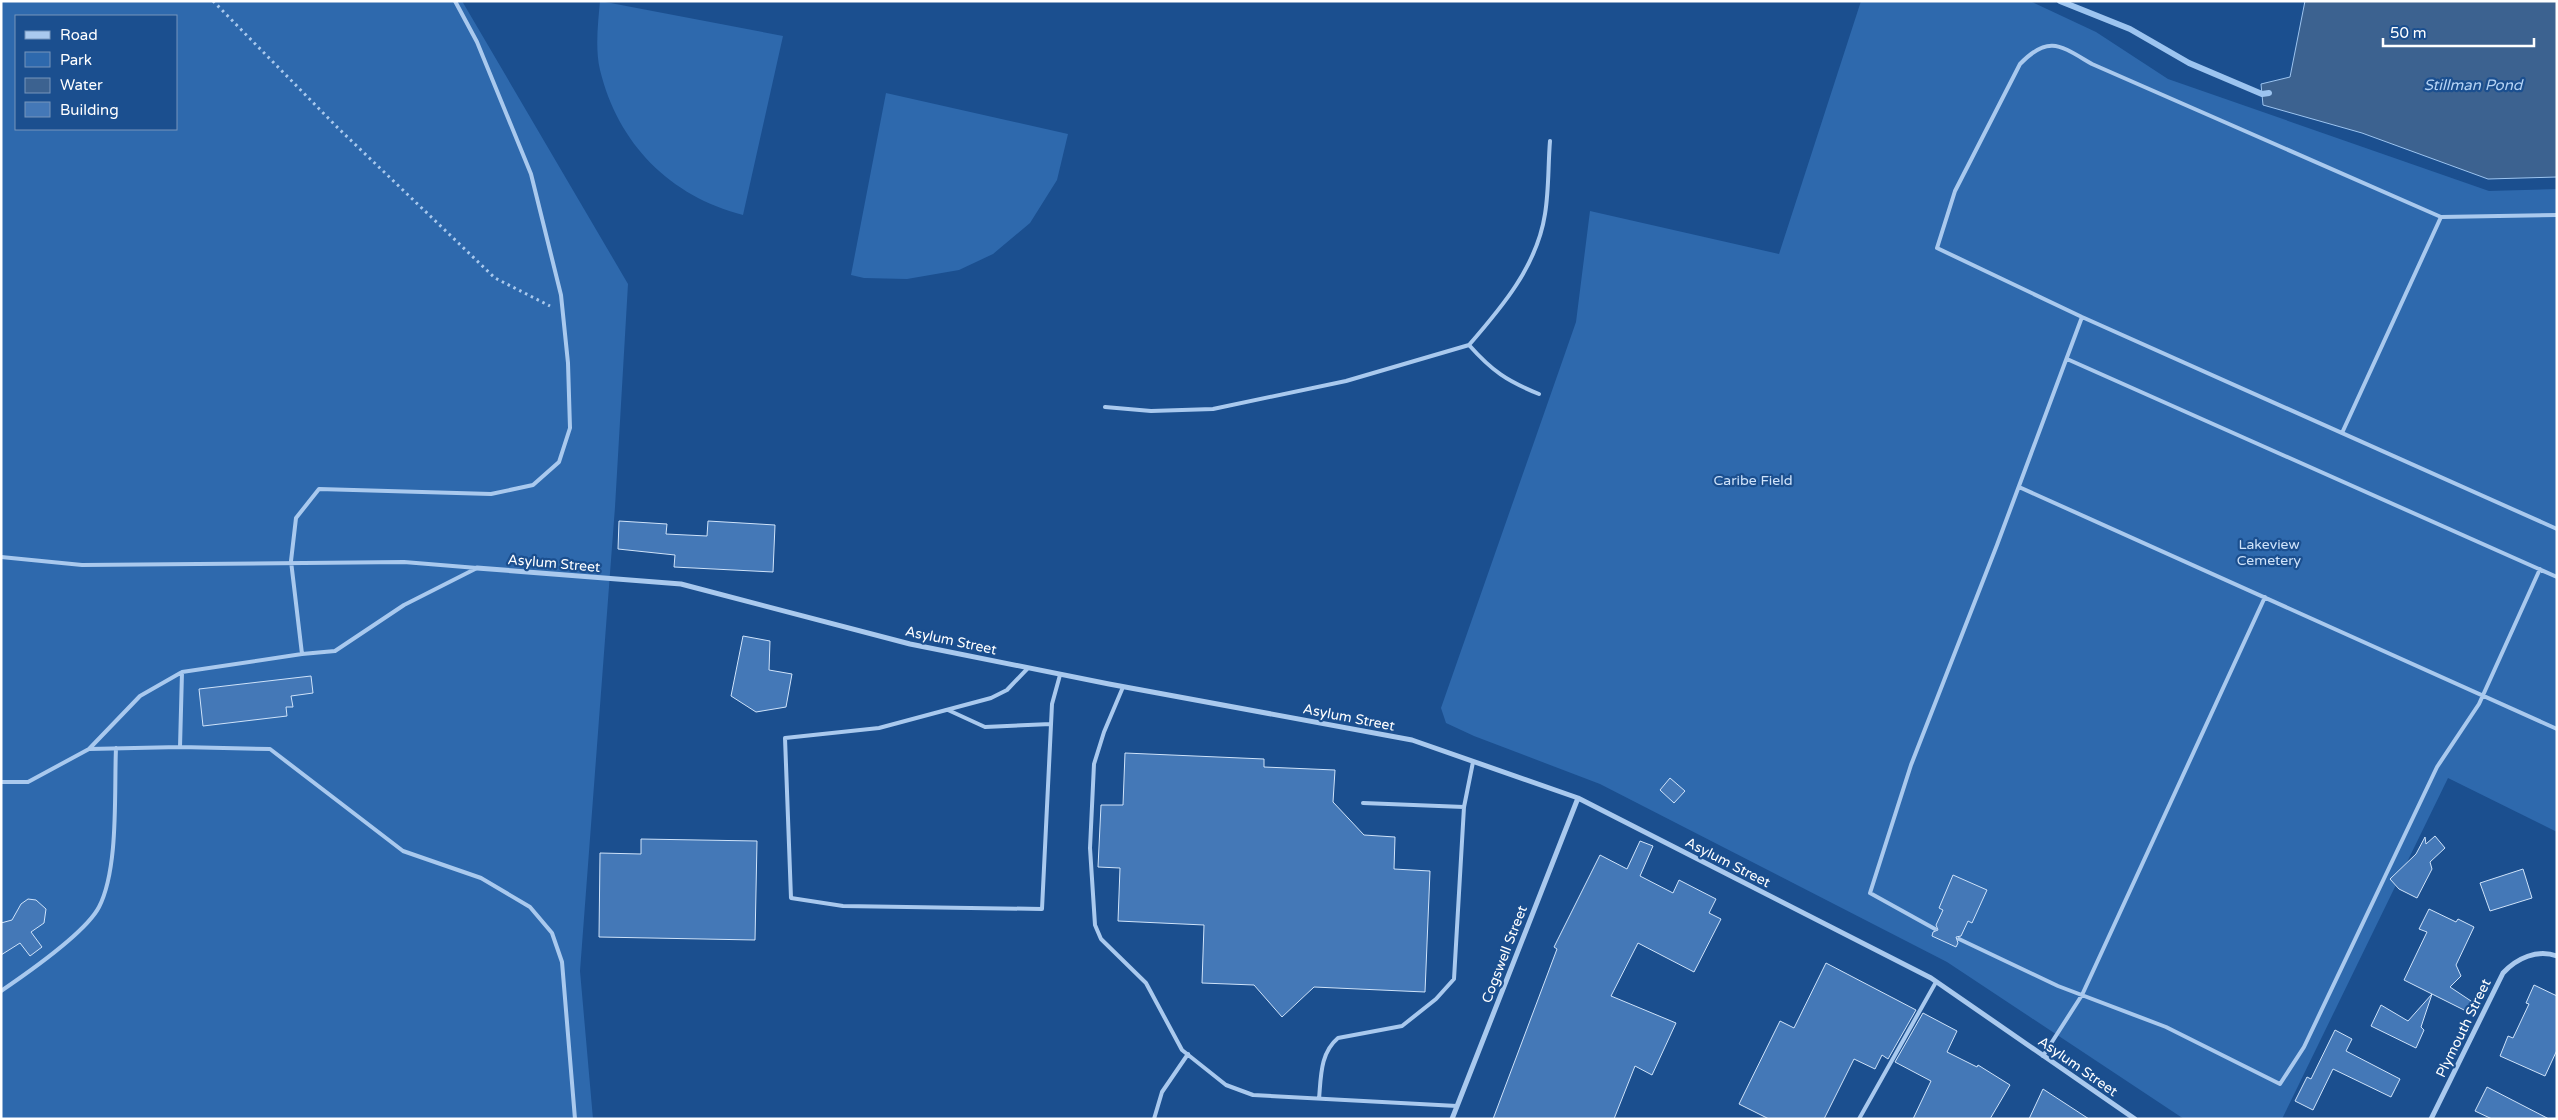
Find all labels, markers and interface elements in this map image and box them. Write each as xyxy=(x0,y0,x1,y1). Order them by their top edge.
legend xyxy=(15,15,178,130)
scale bar xyxy=(2383,15,2534,47)
text: 50 m xyxy=(2390,24,2427,42)
text: Road xyxy=(60,26,98,44)
text: Park xyxy=(60,51,92,69)
text: Water xyxy=(60,76,103,94)
water label: Stillman Pond xyxy=(2424,76,2524,94)
text: Building xyxy=(60,101,119,119)
park label: Caribe Field xyxy=(1714,472,1792,489)
park label: Lakeview Cemetery xyxy=(2237,536,2302,569)
street label: Asylum Street xyxy=(507,551,602,576)
street label: Asylum Street xyxy=(904,622,999,659)
street label: Asylum Street xyxy=(1302,700,1397,735)
street label: Asylum Street xyxy=(1682,834,1774,891)
street label: Cogswell Street xyxy=(1478,902,1531,1005)
street label: Plymouth Street xyxy=(2432,975,2495,1080)
street label: Asylum Street xyxy=(2035,1033,2121,1100)

